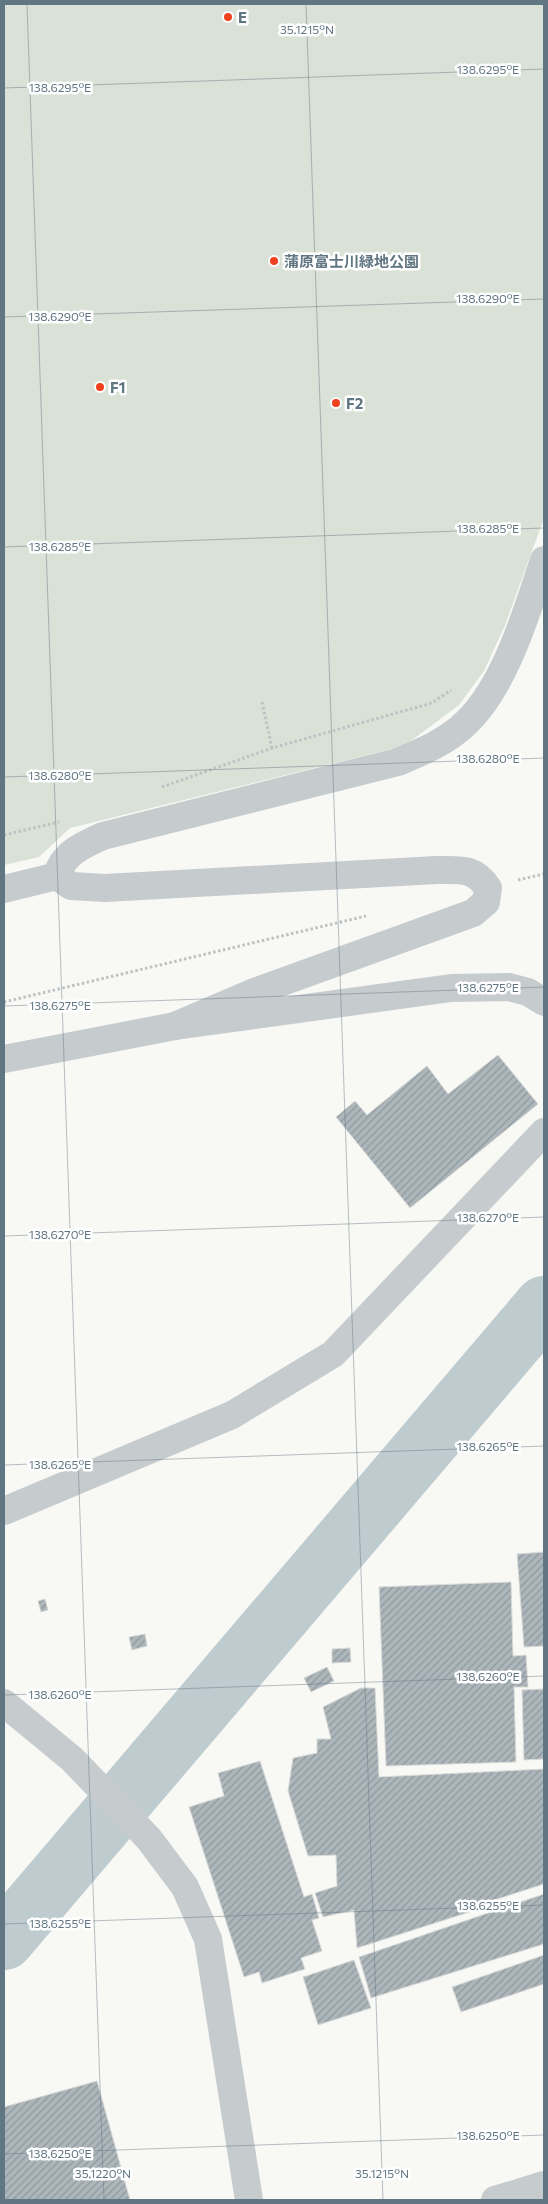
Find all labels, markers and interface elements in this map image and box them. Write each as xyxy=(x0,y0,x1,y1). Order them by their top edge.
place label: E xyxy=(238,8,247,26)
marker: E xyxy=(222,11,234,23)
text: 35.1215°N xyxy=(280,22,334,36)
text: 138.6295°E xyxy=(457,62,519,76)
text: 138.6295°E xyxy=(29,80,91,94)
place label: 蒲原富士川緑地公園 xyxy=(284,252,419,270)
marker: 蒲原富士川緑地公園 xyxy=(268,255,280,267)
text: 138.6290°E xyxy=(456,291,520,305)
text: 138.6290°E xyxy=(28,309,92,323)
place label: F1 xyxy=(110,378,125,396)
marker: F1 xyxy=(94,381,106,393)
place label: F2 xyxy=(346,394,363,412)
marker: F2 xyxy=(330,397,342,409)
text: 138.6285°E xyxy=(457,521,519,535)
text: 138.6285°E xyxy=(29,539,91,553)
text: 138.6280°E xyxy=(456,751,520,765)
text: 138.6280°E xyxy=(28,768,92,782)
text: 138.6275°E xyxy=(457,980,519,994)
text: 138.6275°E xyxy=(29,998,91,1012)
text: 138.6270°E xyxy=(457,1210,519,1224)
text: 138.6270°E xyxy=(29,1227,91,1241)
text: 138.6265°E xyxy=(457,1439,519,1453)
text: 138.6265°E xyxy=(29,1457,91,1471)
text: 138.6260°E xyxy=(456,1669,520,1683)
text: 138.6260°E xyxy=(28,1687,92,1701)
text: 138.6255°E xyxy=(457,1898,519,1912)
text: 138.6255°E xyxy=(29,1916,91,1930)
text: 138.6250°E xyxy=(456,2128,520,2142)
text: 138.6250°E xyxy=(28,2146,92,2160)
text: 35.1220°N xyxy=(75,2166,131,2180)
text: 35.1215°N xyxy=(355,2166,409,2180)

